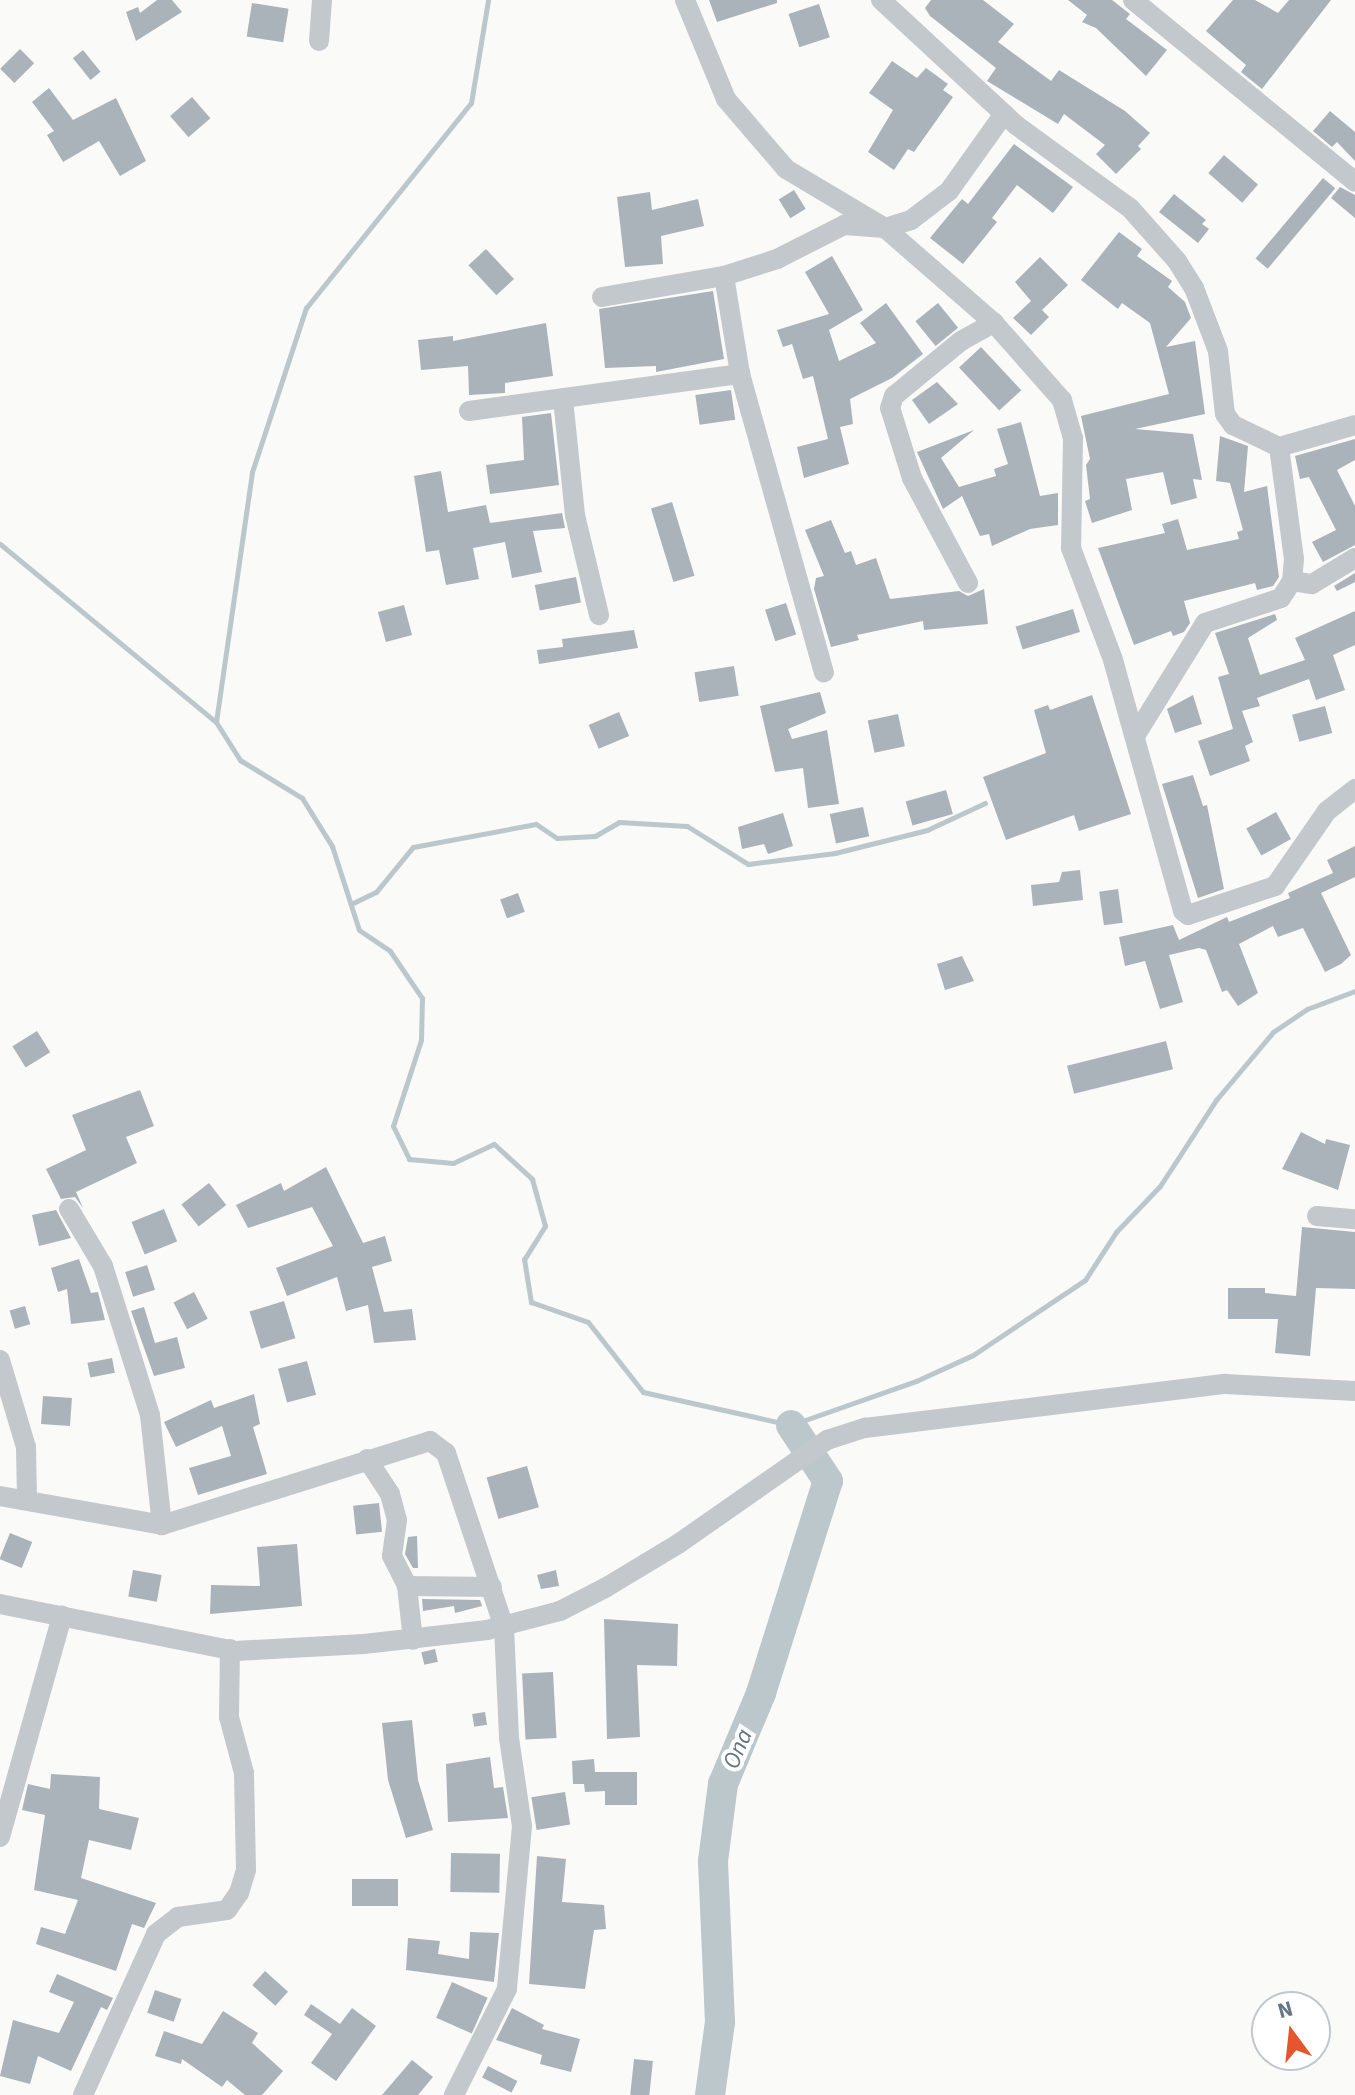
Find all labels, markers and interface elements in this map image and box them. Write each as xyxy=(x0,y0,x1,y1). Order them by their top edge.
water label: Ona xyxy=(717,1725,759,1773)
north arrow xyxy=(1251,1991,1331,2071)
text: N xyxy=(1274,1992,1297,2027)

